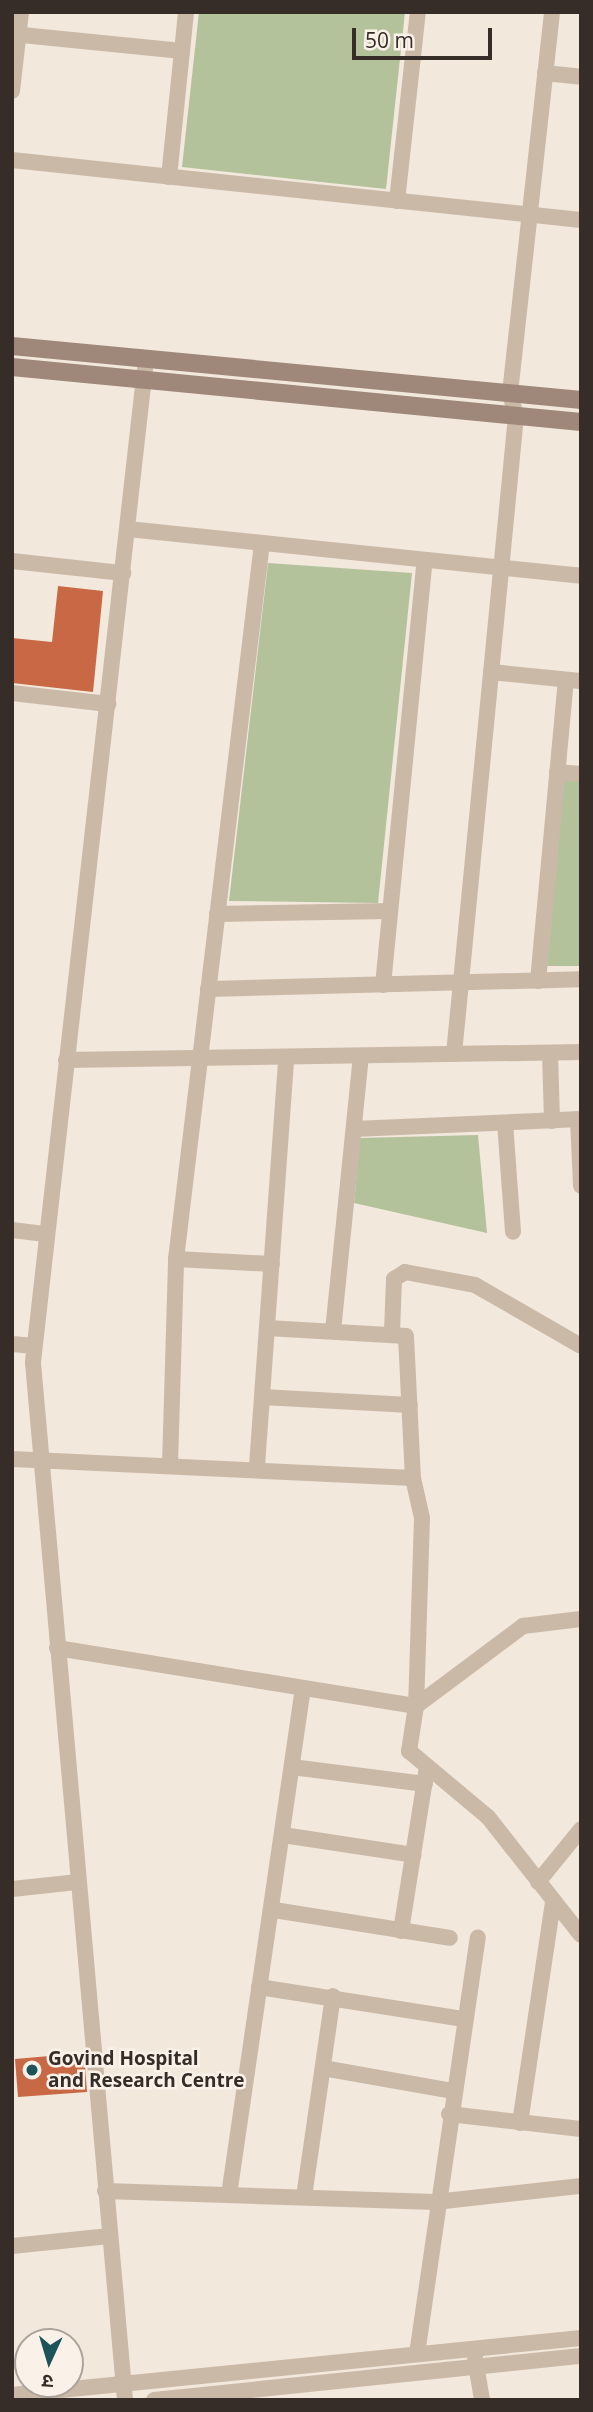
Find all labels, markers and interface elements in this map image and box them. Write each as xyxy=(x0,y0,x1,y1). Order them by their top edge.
scale bar xyxy=(355,14,495,58)
text: 50 m xyxy=(365,26,414,54)
place label: Govind Hospital and Research Centre xyxy=(48,2048,245,2092)
marker: Govind Hospital and Research Centre xyxy=(22,2060,42,2080)
north arrow xyxy=(14,2328,84,2398)
text: उ xyxy=(41,2369,54,2395)

